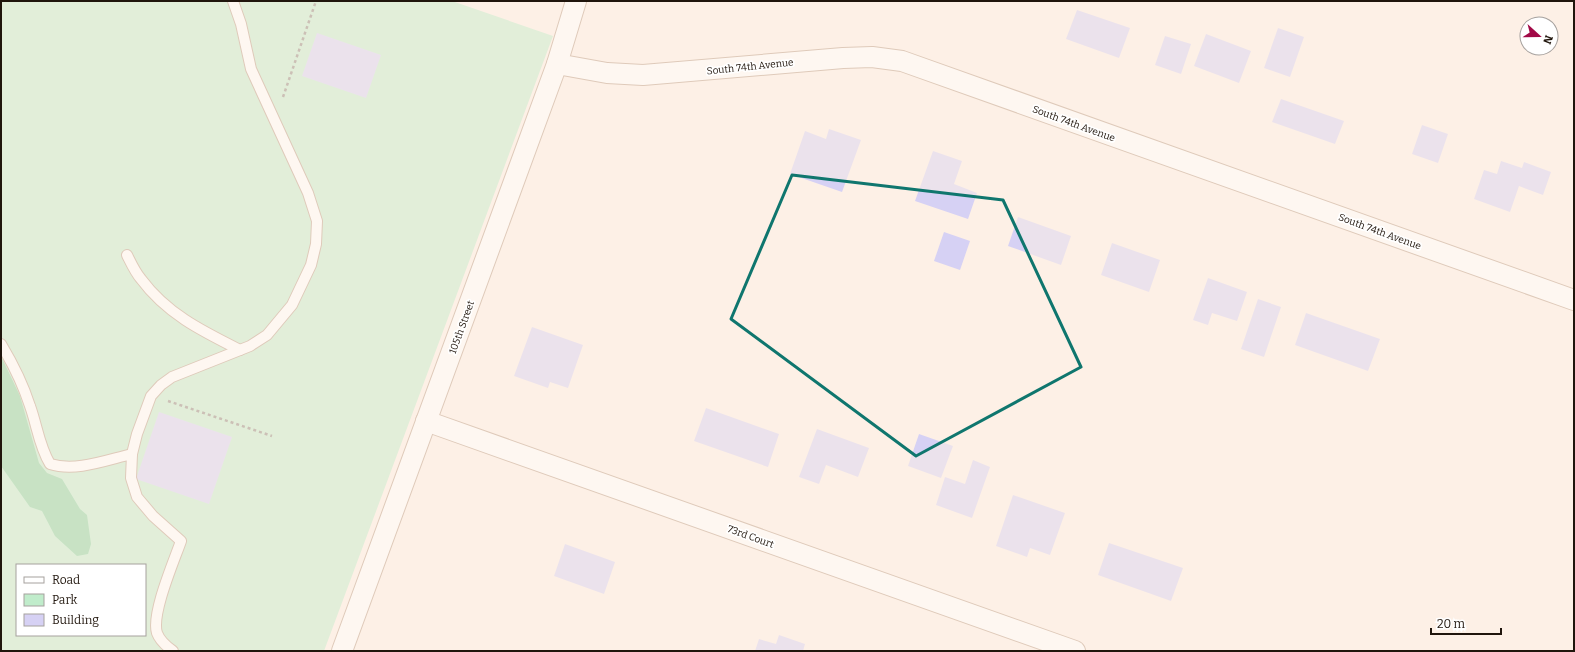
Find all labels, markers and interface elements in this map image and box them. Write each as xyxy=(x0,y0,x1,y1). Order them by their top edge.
north arrow xyxy=(1519,16,1559,56)
text: N xyxy=(1540,33,1555,46)
street label: South 74th Avenue xyxy=(706,56,794,78)
street label: South 74th Avenue xyxy=(1031,103,1117,144)
street label: South 74th Avenue xyxy=(1337,211,1423,252)
street label: 105th Street xyxy=(447,299,477,356)
street label: 73rd Court xyxy=(726,523,776,551)
legend xyxy=(16,564,146,636)
text: Road xyxy=(52,573,80,587)
text: Park xyxy=(52,593,78,607)
scale bar xyxy=(1431,610,1501,636)
text: Building xyxy=(52,613,99,627)
text: 20 m xyxy=(1437,617,1466,631)

